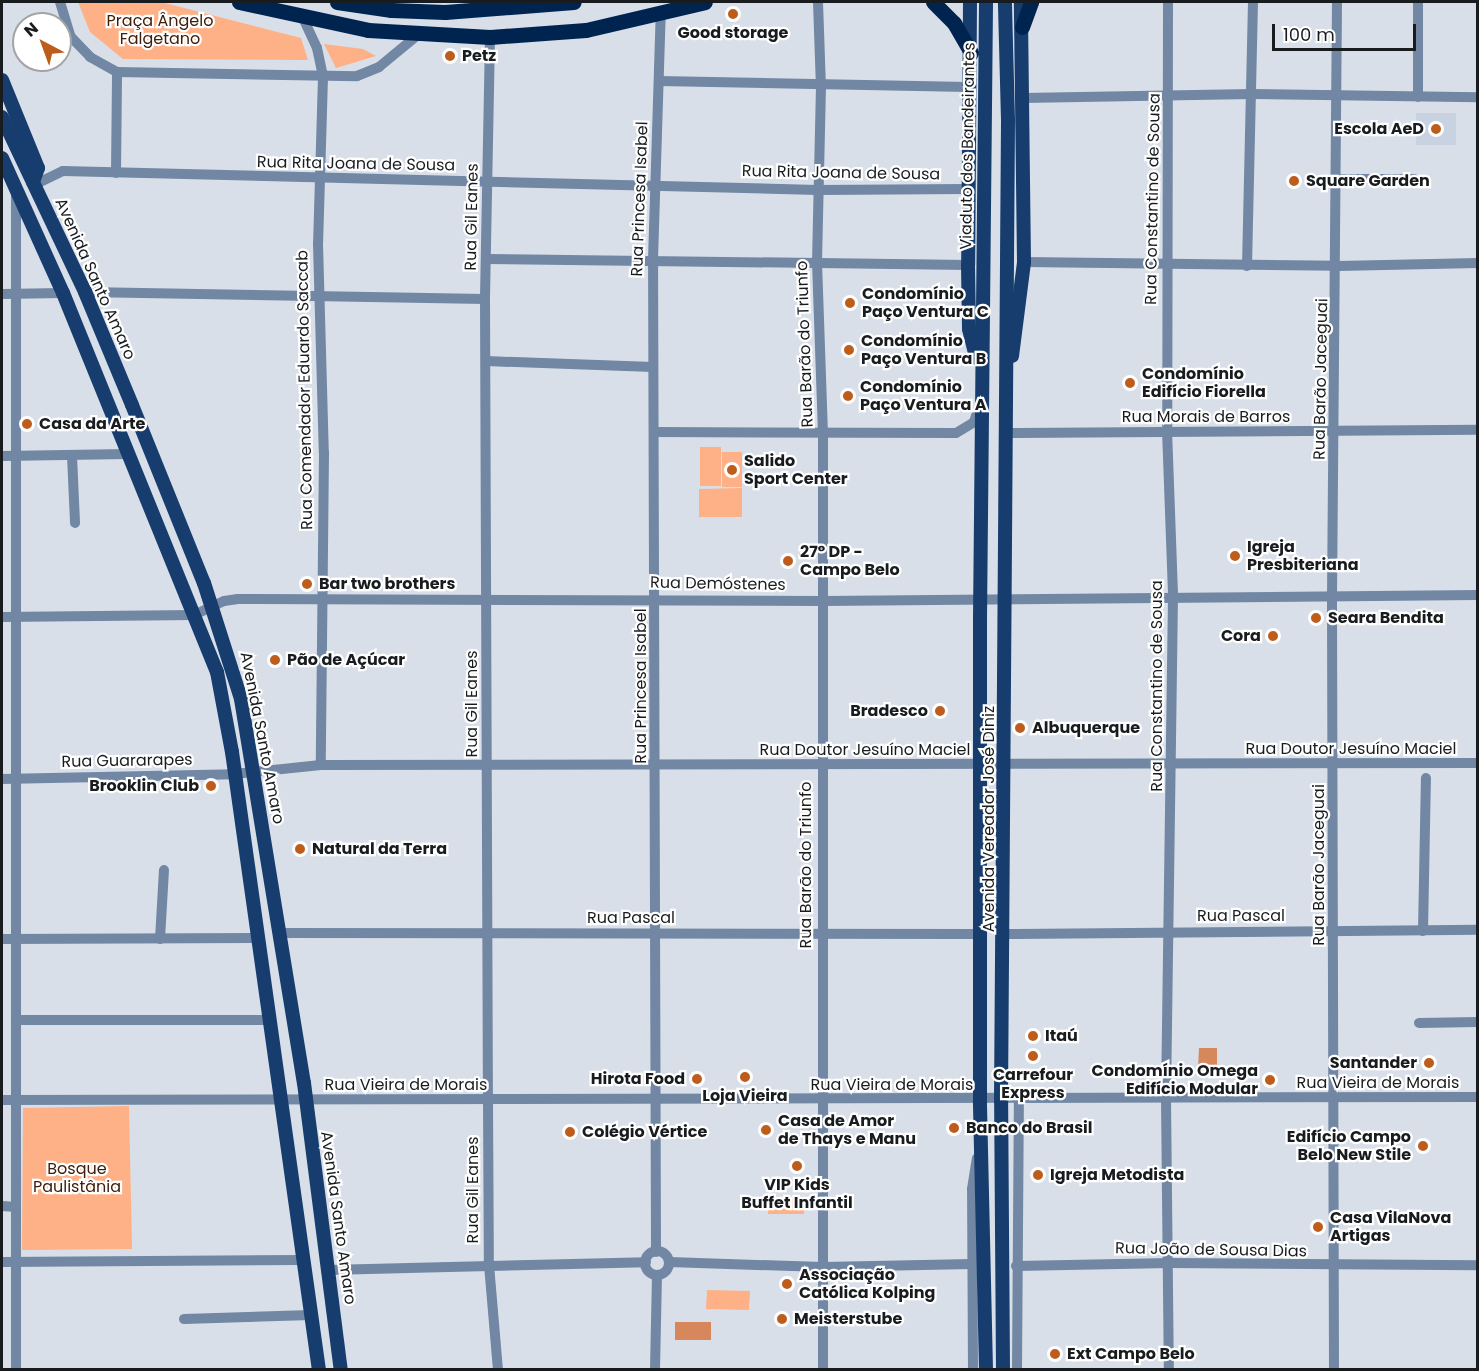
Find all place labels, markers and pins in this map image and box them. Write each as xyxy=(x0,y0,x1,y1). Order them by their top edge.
marker: Good storage xyxy=(726,7,740,21)
place label: Good storage xyxy=(678,23,788,43)
place label: Petz xyxy=(462,46,496,66)
marker: Petz xyxy=(443,49,457,63)
place label: Escola AeD xyxy=(1334,119,1424,139)
marker: Escola AeD xyxy=(1429,122,1443,136)
place label: Square Garden xyxy=(1306,171,1430,191)
marker: Square Garden xyxy=(1287,174,1301,188)
place label: Condomínio Paço Ventura C xyxy=(862,284,989,322)
marker: Condomínio Paço Ventura C xyxy=(843,296,857,310)
place label: Condomínio Paço Ventura B xyxy=(861,331,986,369)
marker: Condomínio Paço Ventura B xyxy=(842,343,856,357)
place label: Condomínio Edifício Fiorella xyxy=(1142,364,1266,402)
marker: Condomínio Edifício Fiorella xyxy=(1123,376,1137,390)
place label: Condomínio Paço Ventura A xyxy=(860,377,987,415)
marker: Condomínio Paço Ventura A xyxy=(841,389,855,403)
place label: Casa da Arte xyxy=(39,414,145,434)
marker: Casa da Arte xyxy=(20,417,34,431)
place label: Salido Sport Center xyxy=(744,451,848,489)
marker: Salido Sport Center xyxy=(725,463,739,477)
place label: Igreja Presbiteriana xyxy=(1247,537,1359,575)
place label: 27° DP - Campo Belo xyxy=(800,542,900,580)
marker: Igreja Presbiteriana xyxy=(1228,549,1242,563)
marker: 27° DP - Campo Belo xyxy=(781,554,795,568)
place label: Bar two brothers xyxy=(319,574,455,594)
marker: Bar two brothers xyxy=(300,577,314,591)
place label: Seara Bendita xyxy=(1328,608,1444,628)
marker: Seara Bendita xyxy=(1309,611,1323,625)
place label: Cora xyxy=(1221,626,1261,646)
marker: Cora xyxy=(1266,629,1280,643)
place label: Pão de Açúcar xyxy=(287,650,405,670)
marker: Pão de Açúcar xyxy=(268,653,282,667)
place label: Bradesco xyxy=(850,701,928,721)
marker: Bradesco xyxy=(933,704,947,718)
place label: Albuquerque xyxy=(1032,718,1140,738)
marker: Albuquerque xyxy=(1013,721,1027,735)
place label: Brooklin Club xyxy=(89,776,199,796)
marker: Brooklin Club xyxy=(204,779,218,793)
place label: Natural da Terra xyxy=(312,839,447,859)
marker: Natural da Terra xyxy=(293,842,307,856)
place label: Itaú xyxy=(1045,1026,1078,1046)
marker: Itaú xyxy=(1026,1029,1040,1043)
marker: Carrefour Express xyxy=(1026,1049,1040,1063)
place label: Santander xyxy=(1330,1053,1417,1073)
marker: Santander xyxy=(1422,1056,1436,1070)
place label: Condomínio Omega Edifício Modular xyxy=(1092,1061,1258,1099)
place label: Carrefour Express xyxy=(993,1065,1073,1103)
place label: Hirota Food xyxy=(591,1069,685,1089)
marker: Loja Vieira xyxy=(738,1070,752,1084)
marker: Hirota Food xyxy=(690,1072,704,1086)
marker: Condomínio Omega Edifício Modular xyxy=(1263,1073,1277,1087)
place label: Loja Vieira xyxy=(702,1086,788,1106)
place label: Casa de Amor de Thays e Manu xyxy=(778,1111,916,1149)
place label: Banco do Brasil xyxy=(966,1118,1093,1138)
marker: Banco do Brasil xyxy=(947,1121,961,1135)
place label: Colégio Vértice xyxy=(582,1122,707,1142)
marker: Casa de Amor de Thays e Manu xyxy=(759,1123,773,1137)
marker: Colégio Vértice xyxy=(563,1125,577,1139)
place label: Edifício Campo Belo New Stile xyxy=(1287,1127,1411,1165)
marker: Edifício Campo Belo New Stile xyxy=(1416,1139,1430,1153)
marker: VIP Kids Buffet Infantil xyxy=(790,1159,804,1173)
place label: Igreja Metodista xyxy=(1050,1165,1184,1185)
marker: Igreja Metodista xyxy=(1031,1168,1045,1182)
place label: VIP Kids Buffet Infantil xyxy=(741,1175,853,1213)
place label: Casa VilaNova Artigas xyxy=(1330,1208,1451,1246)
marker: Casa VilaNova Artigas xyxy=(1311,1220,1325,1234)
place label: Associação Católica Kolping xyxy=(799,1265,935,1303)
marker: Associação Católica Kolping xyxy=(780,1277,794,1291)
place label: Meisterstube xyxy=(794,1309,902,1329)
marker: Meisterstube xyxy=(775,1312,789,1326)
place label: Ext Campo Belo xyxy=(1067,1344,1195,1364)
marker: Ext Campo Belo xyxy=(1048,1347,1062,1361)

